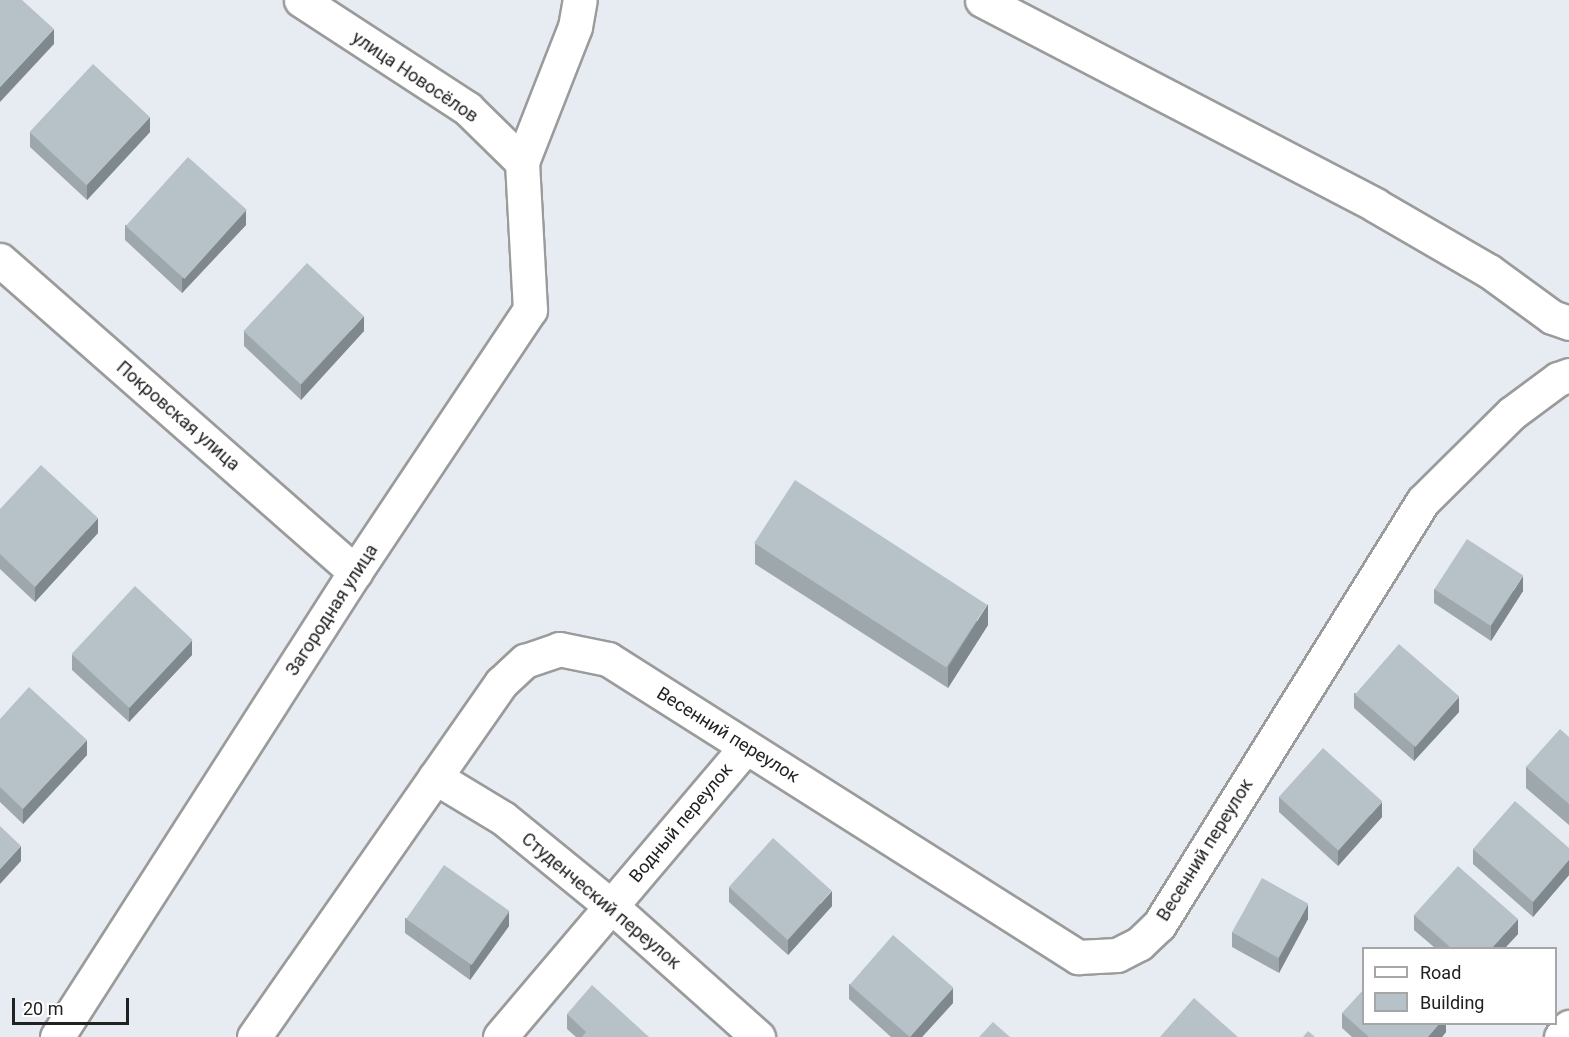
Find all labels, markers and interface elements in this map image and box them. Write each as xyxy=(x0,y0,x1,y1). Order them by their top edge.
street label: улица Новосёлов xyxy=(348,27,482,127)
street label: Покровская улица xyxy=(112,357,244,475)
street label: Загородная улица xyxy=(281,540,383,680)
street label: Весенний переулок xyxy=(653,682,803,788)
street label: Водный переулок xyxy=(625,759,737,887)
street label: Весенний переулок xyxy=(1152,775,1258,925)
street label: Студенческий переулок xyxy=(517,828,685,974)
legend xyxy=(1362,947,1557,1025)
text: Road xyxy=(1420,962,1461,983)
scale bar xyxy=(15,986,132,1024)
text: Building xyxy=(1420,992,1484,1013)
text: 20 m xyxy=(23,998,63,1019)

